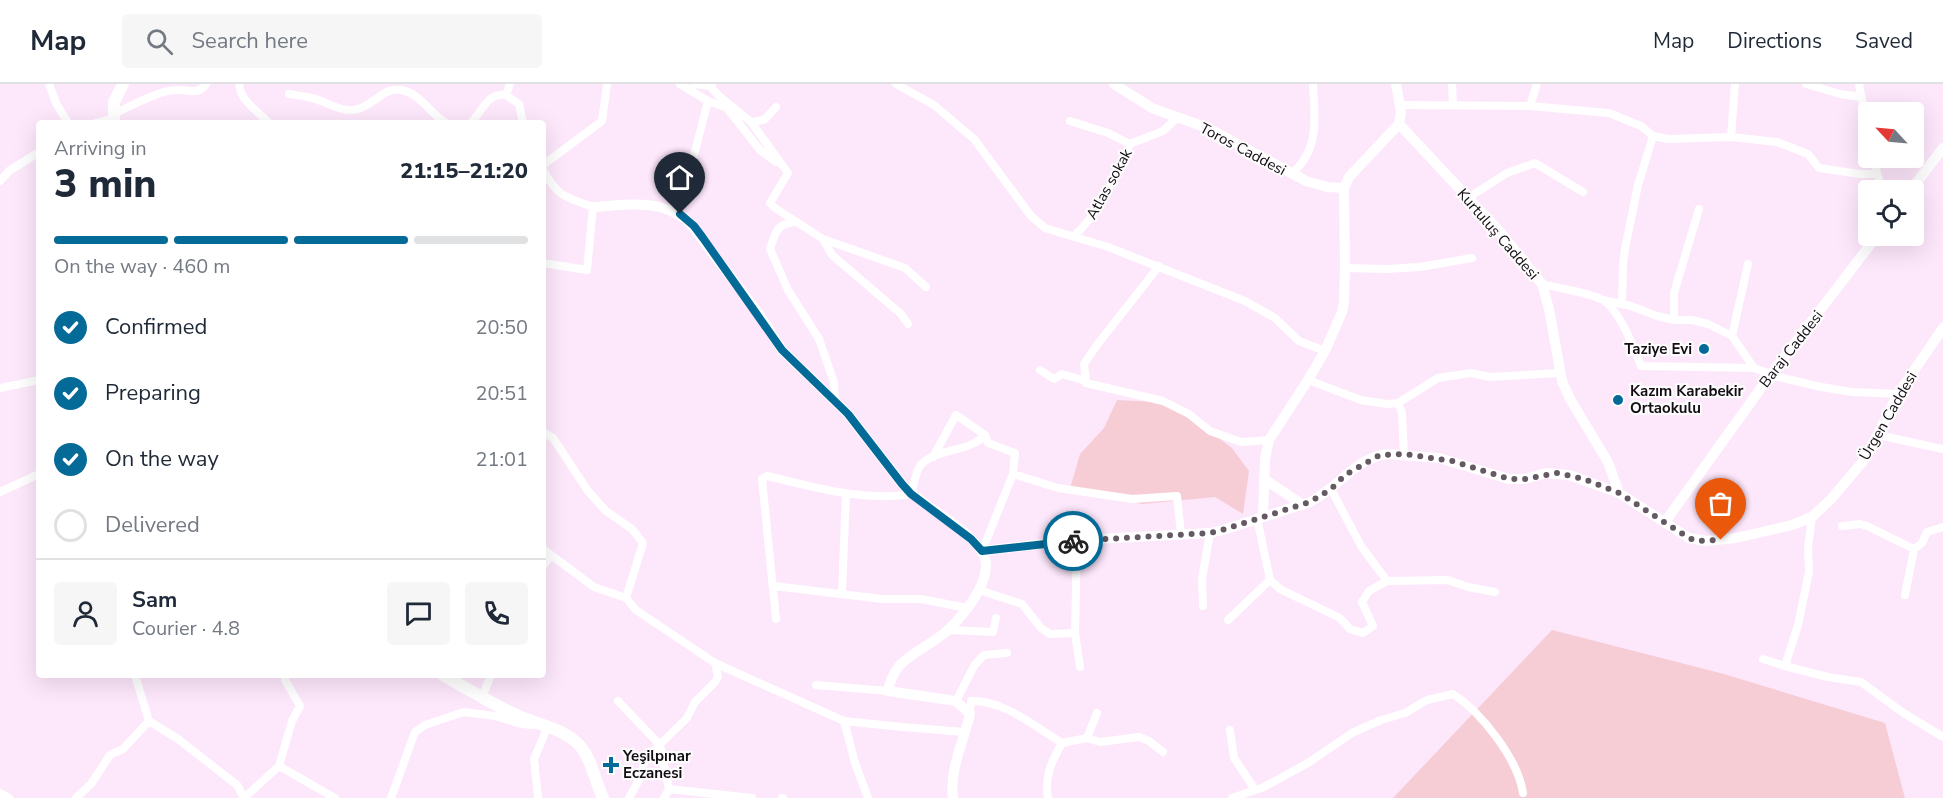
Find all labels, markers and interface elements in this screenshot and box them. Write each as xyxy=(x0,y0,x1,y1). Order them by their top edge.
search box xyxy=(122,14,542,68)
text: Map xyxy=(30,22,86,60)
icon: search xyxy=(143,25,176,58)
text: Search here xyxy=(191,26,308,56)
text: Map xyxy=(1653,27,1694,55)
text: Directions xyxy=(1727,27,1822,55)
text: Saved xyxy=(1855,27,1913,55)
north arrow xyxy=(1858,102,1924,168)
map controls xyxy=(1858,102,1924,246)
street label: Toros Caddesi xyxy=(1196,118,1290,180)
text: Arriving in xyxy=(54,135,147,162)
street label: Atlas sokak xyxy=(1081,145,1137,223)
pin xyxy=(654,152,705,214)
text: 21:15–21:20 xyxy=(400,156,528,186)
text: 3 min xyxy=(54,158,157,211)
icon: home xyxy=(663,161,696,194)
button: locate xyxy=(1858,180,1924,246)
street label: Kurtuluş Caddesi xyxy=(1453,184,1543,284)
text: On the way · 460 m xyxy=(54,253,230,280)
street label: Baraj Caddesi xyxy=(1755,306,1827,392)
icon: check xyxy=(54,311,87,344)
text: Confirmed xyxy=(105,312,207,342)
text: 20:50 xyxy=(475,314,528,341)
place label: Taziye Evi xyxy=(1624,339,1692,359)
marker: Taziye Evi xyxy=(1697,342,1711,356)
street label: Ürgen Caddesi xyxy=(1855,368,1921,464)
icon: check xyxy=(54,377,87,410)
text: Preparing xyxy=(105,378,201,408)
text: 20:51 xyxy=(475,380,528,407)
place label: Kazım Karabekir Ortaokulu xyxy=(1630,381,1743,418)
marker: Kazım Karabekir Ortaokulu xyxy=(1611,393,1625,407)
icon: check xyxy=(54,443,87,476)
text: On the way xyxy=(105,444,219,474)
text: 21:01 xyxy=(475,446,528,473)
pin xyxy=(1695,478,1746,540)
icon: bag xyxy=(1704,487,1737,520)
text: Delivered xyxy=(105,510,200,540)
courier xyxy=(1043,511,1103,571)
icon: bike xyxy=(1057,525,1090,558)
button: person xyxy=(54,582,117,645)
button: chat xyxy=(387,582,450,645)
button: phone xyxy=(465,582,528,645)
text: Sam xyxy=(132,585,177,615)
text: Courier · 4.8 xyxy=(132,615,240,642)
place label: Yeşilpınar Eczanesi xyxy=(622,746,691,783)
marker: Yeşilpınar Eczanesi xyxy=(604,758,618,772)

